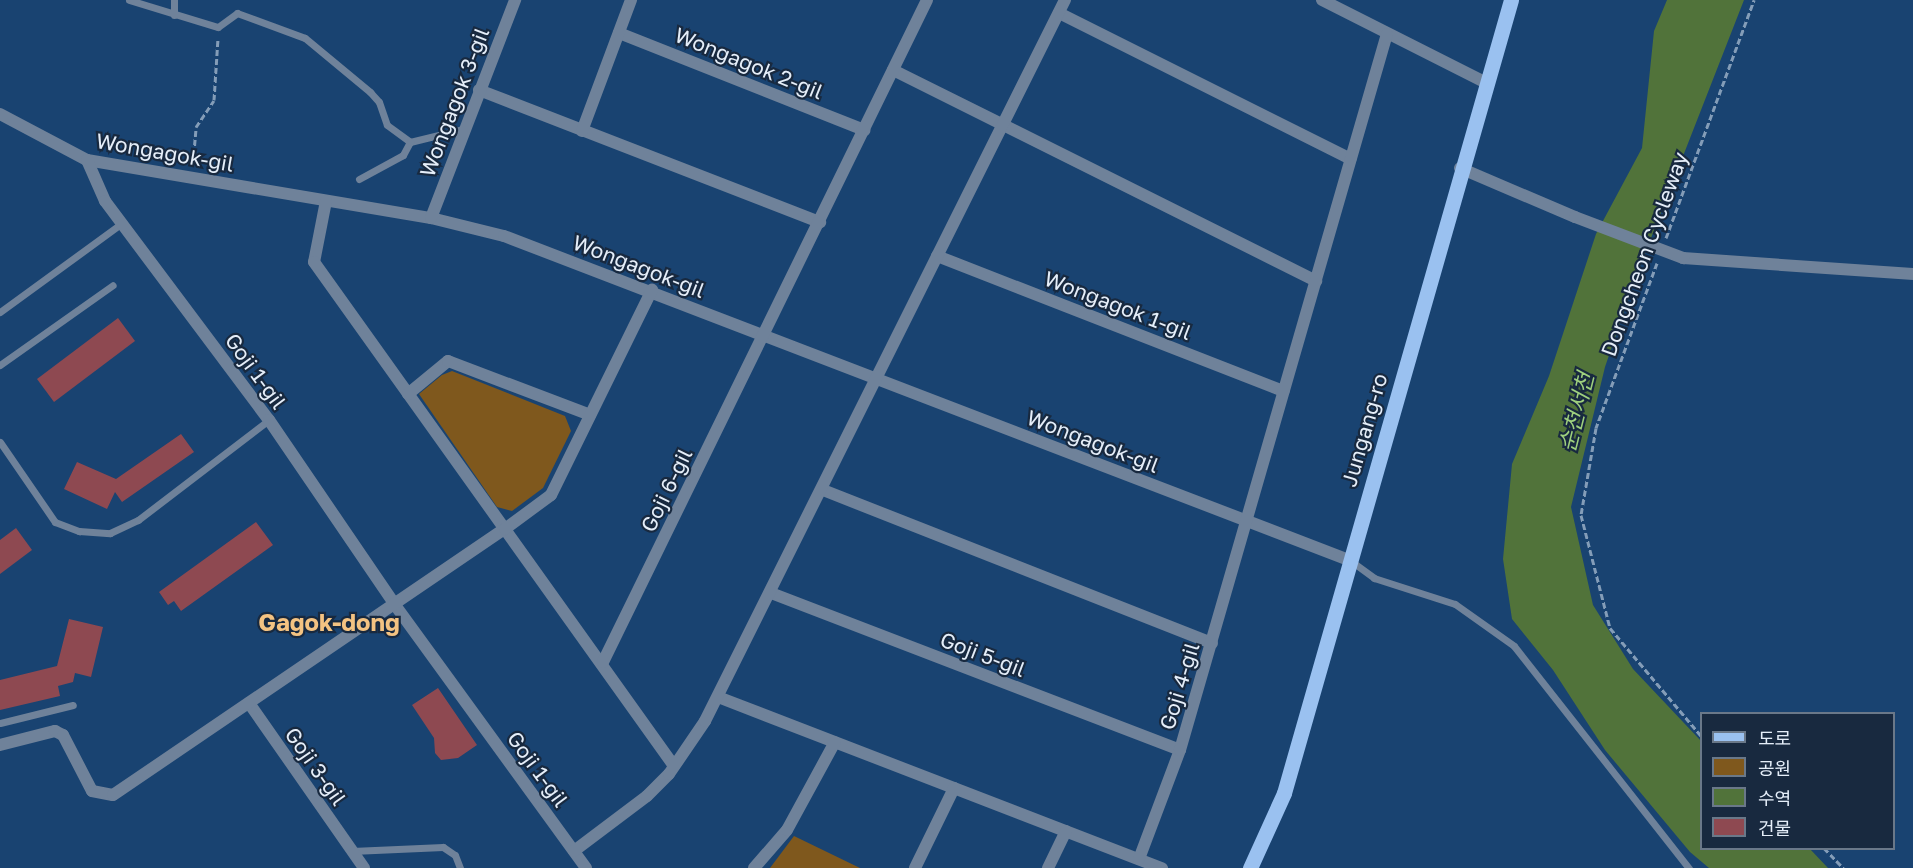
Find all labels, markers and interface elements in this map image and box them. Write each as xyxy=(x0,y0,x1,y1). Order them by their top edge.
street label: Wongagok 2-gil xyxy=(671,22,827,104)
street label: Wongagok 3-gil xyxy=(414,24,494,180)
street label: Wongagok-gil xyxy=(94,127,236,177)
street label: Dongcheon Cycleway xyxy=(1595,148,1693,360)
street label: Wongagok-gil xyxy=(569,229,709,303)
street label: Wongagok 1-gil xyxy=(1041,265,1195,345)
street label: Goji 1-gil xyxy=(220,328,292,414)
water label: 순천서천 xyxy=(1553,370,1599,454)
street label: Jungang-ro xyxy=(1336,371,1392,489)
street label: Wongagok-gil xyxy=(1023,404,1163,478)
street label: Goji 6-gil xyxy=(635,444,697,536)
district label: Gagok-dong xyxy=(258,608,400,636)
street label: Goji 5-gil xyxy=(937,626,1029,682)
street label: Goji 4-gil xyxy=(1154,639,1204,733)
legend xyxy=(1700,712,1895,850)
street label: Goji 3-gil xyxy=(280,722,352,810)
street label: Goji 1-gil xyxy=(502,726,574,812)
text: 도로 xyxy=(1758,727,1791,749)
text: 공원 xyxy=(1758,757,1791,779)
text: 수역 xyxy=(1758,787,1791,809)
text: 건물 xyxy=(1758,817,1791,839)

